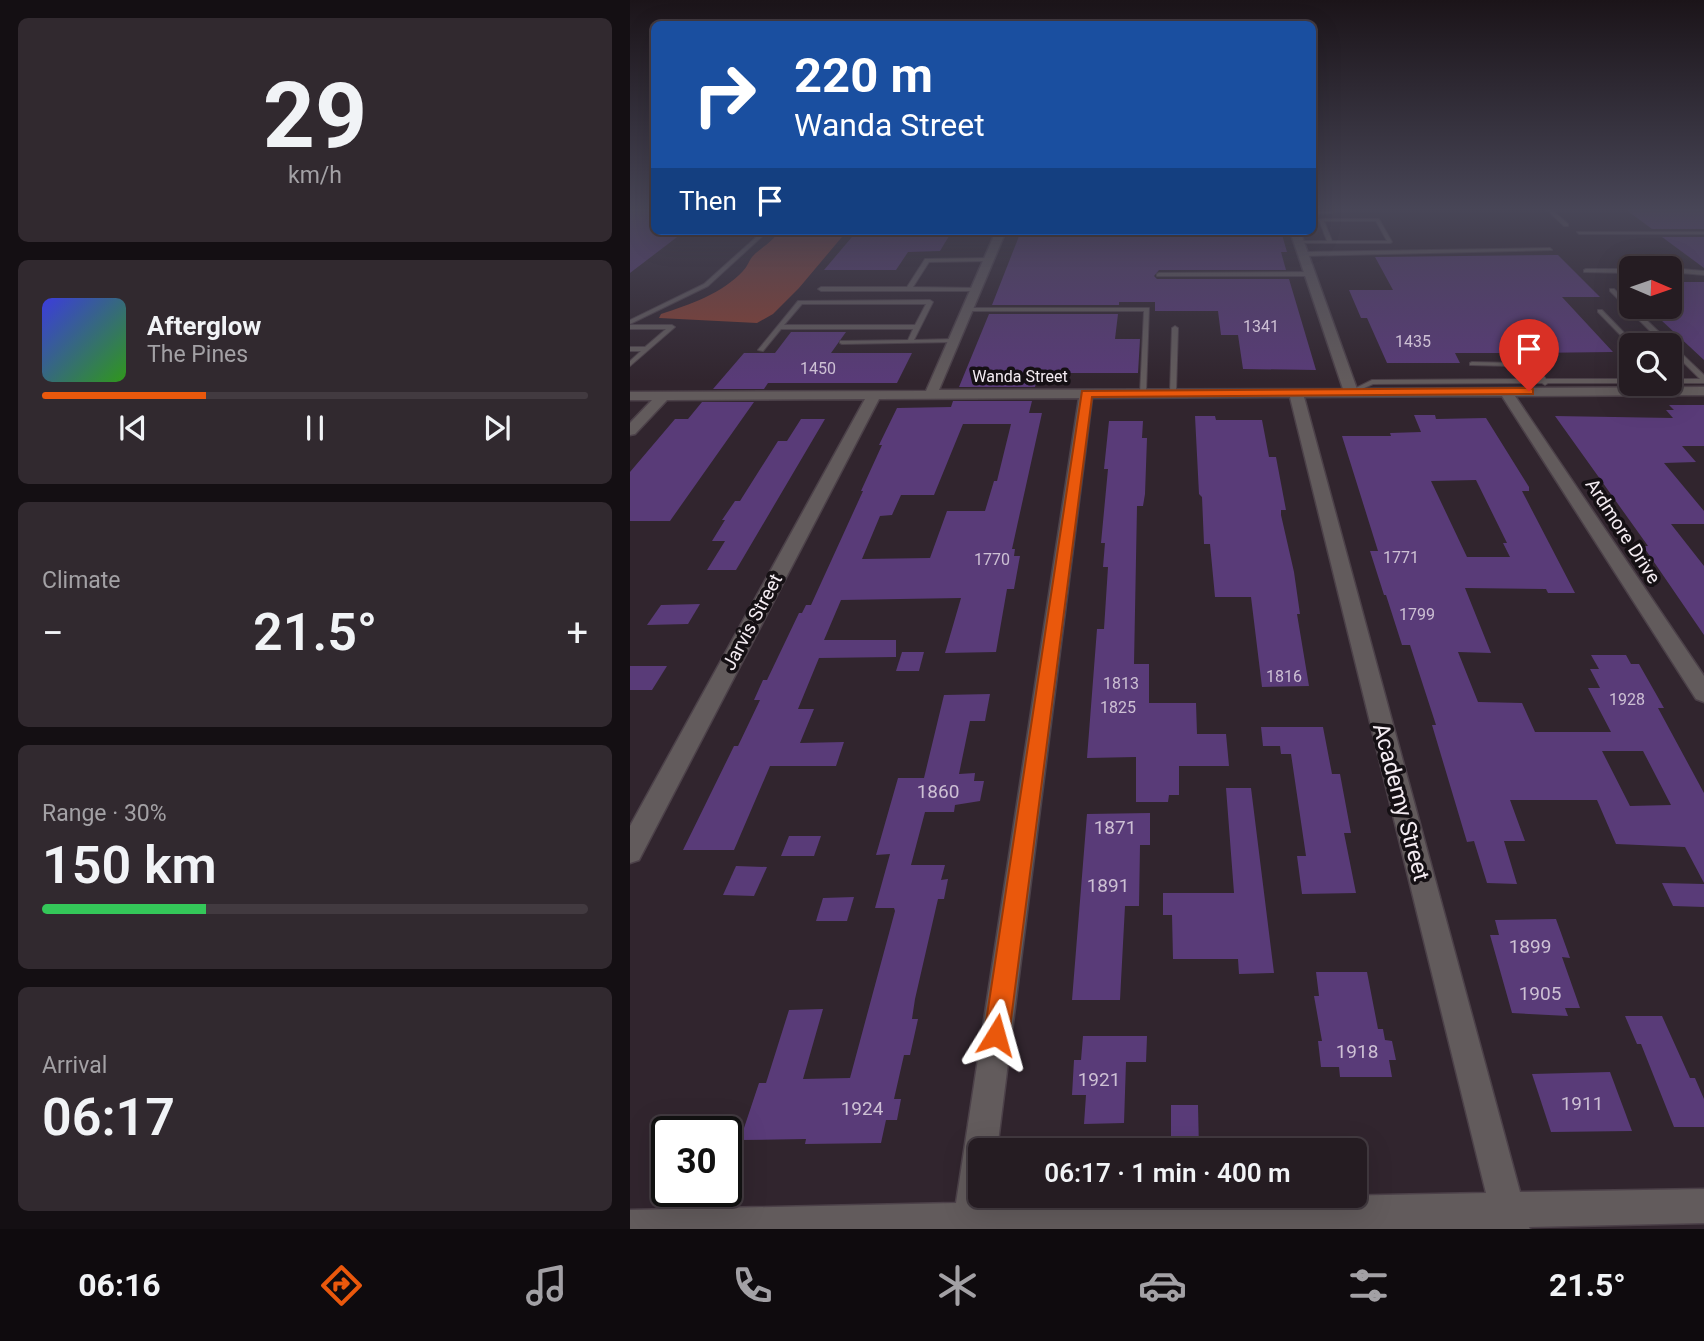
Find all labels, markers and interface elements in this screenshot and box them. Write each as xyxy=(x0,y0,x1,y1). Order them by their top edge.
text: 220 m xyxy=(794,47,933,104)
icon: right xyxy=(679,49,770,140)
text: 29 xyxy=(263,63,367,169)
text: Wanda Street xyxy=(794,106,985,144)
text: km/h xyxy=(288,162,342,189)
icon: arrive xyxy=(751,182,789,220)
text: Then xyxy=(679,186,737,216)
north arrow xyxy=(1619,256,1682,318)
map controls xyxy=(1619,256,1682,396)
text: Afterglow xyxy=(147,311,261,341)
house number: 1341 xyxy=(1243,317,1279,336)
pin xyxy=(1499,319,1559,391)
icon: arrive xyxy=(1510,330,1548,368)
house number: 1435 xyxy=(1395,332,1431,351)
button: search xyxy=(1619,333,1682,396)
text: The Pines xyxy=(147,341,248,368)
house number: 1450 xyxy=(800,359,836,378)
street label: Wanda Street xyxy=(972,367,1068,386)
icon: previous xyxy=(114,409,152,447)
icon: pause xyxy=(296,409,334,447)
icon: next xyxy=(478,409,516,447)
street label: Ardmore Drive xyxy=(1581,474,1665,588)
house number: 1771 xyxy=(1383,548,1419,567)
house number: 1770 xyxy=(974,550,1010,569)
text: Climate xyxy=(42,567,121,594)
street label: Jarvis Street xyxy=(717,570,787,674)
text: 21.5° xyxy=(253,602,377,663)
house number: 1799 xyxy=(1399,605,1435,624)
text: − xyxy=(42,611,64,655)
text: + xyxy=(566,611,588,655)
house number: 1816 xyxy=(1266,667,1302,686)
house number: 1813 xyxy=(1103,674,1139,693)
house number: 1928 xyxy=(1609,690,1645,709)
house number: 1825 xyxy=(1100,698,1136,717)
street label: Academy Street xyxy=(1367,720,1435,884)
house number: 1860 xyxy=(917,780,959,803)
text: Range · 30% xyxy=(42,800,167,827)
house number: 1871 xyxy=(1094,816,1136,839)
text: 150 km xyxy=(42,835,217,896)
house number: 1891 xyxy=(1087,874,1129,897)
house number: 1899 xyxy=(1509,935,1551,958)
house number: 1905 xyxy=(1519,982,1561,1005)
position arrow xyxy=(959,998,1033,1072)
house number: 1918 xyxy=(1336,1040,1378,1063)
text: Arrival xyxy=(42,1052,107,1079)
house number: 1921 xyxy=(1078,1068,1120,1091)
text: 06:17 xyxy=(42,1087,175,1148)
house number: 1911 xyxy=(1561,1092,1603,1115)
house number: 1924 xyxy=(841,1097,884,1120)
speed limit sign: 30 xyxy=(651,1116,742,1207)
text: 06:17 · 1 min · 400 m xyxy=(1044,1158,1291,1188)
icon: directions xyxy=(317,1261,366,1310)
icon: music xyxy=(522,1261,571,1310)
icon: phone xyxy=(728,1261,777,1310)
icon: climate xyxy=(933,1261,982,1310)
icon: car xyxy=(1138,1261,1187,1310)
icon: filters xyxy=(1344,1261,1393,1310)
text: 06:16 xyxy=(78,1266,161,1304)
text: 21.5° xyxy=(1549,1266,1626,1304)

